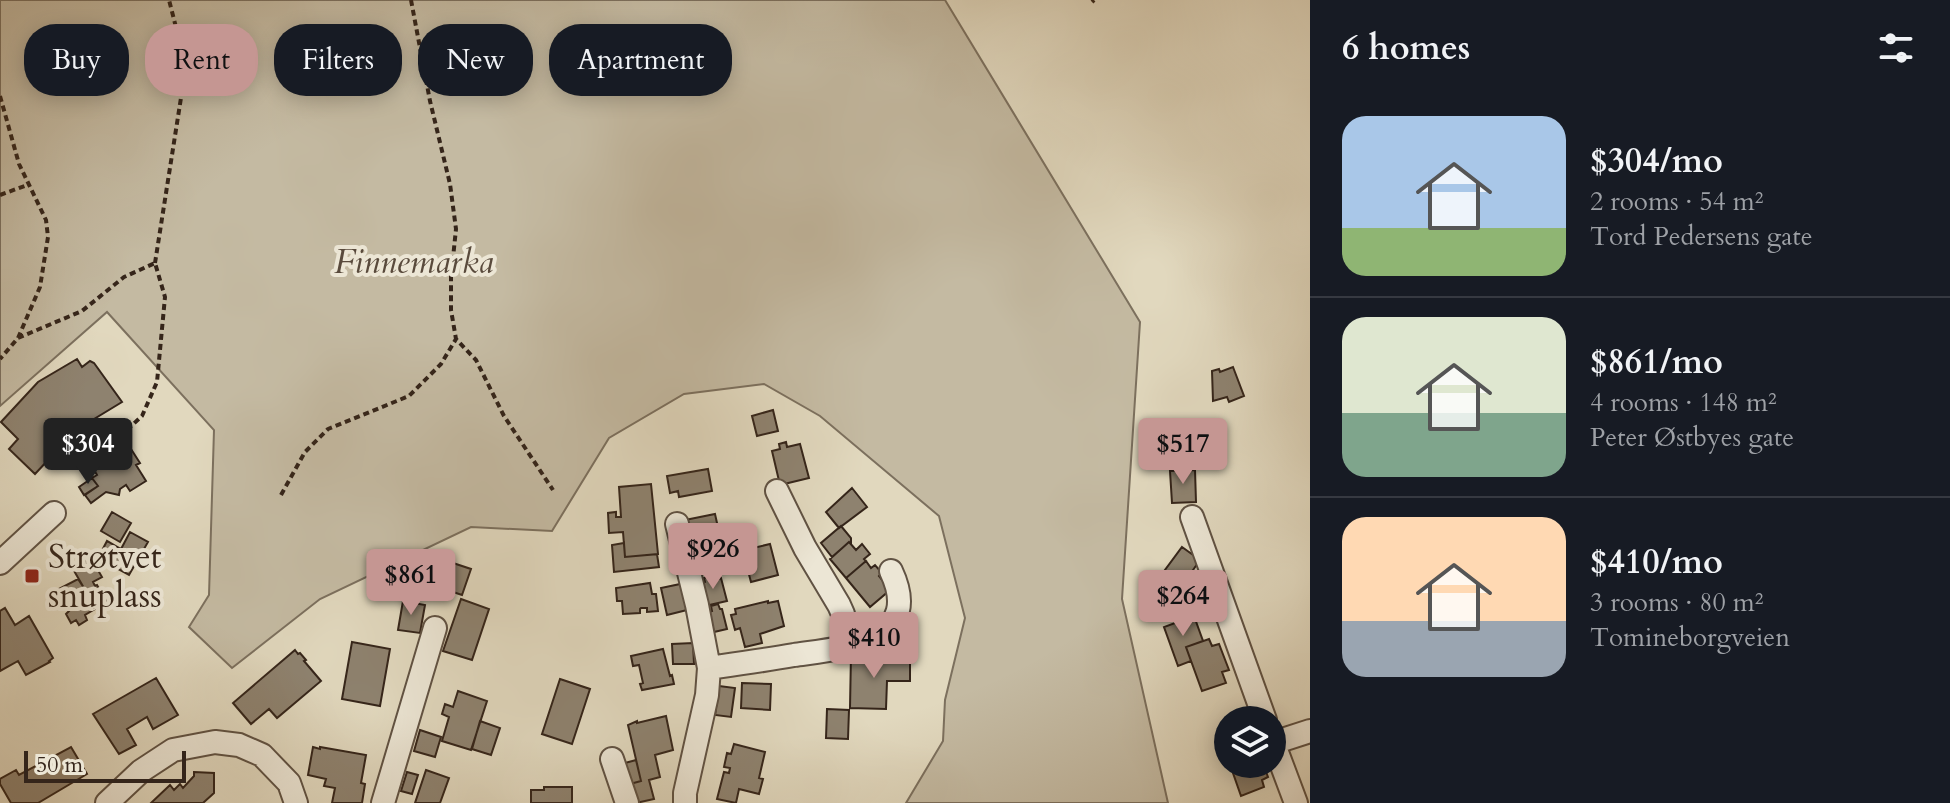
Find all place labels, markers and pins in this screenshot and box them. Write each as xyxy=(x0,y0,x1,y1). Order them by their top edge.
pin: $304 xyxy=(41,418,135,486)
pin: $517 xyxy=(1136,418,1230,486)
pin: $926 xyxy=(666,523,760,591)
place label: Strøtvet snuplass xyxy=(48,534,162,619)
pin: $861 xyxy=(364,549,458,617)
marker: Strøtvet snuplass xyxy=(23,567,41,585)
pin: $264 xyxy=(1136,570,1230,638)
pin: $410 xyxy=(827,612,921,680)

